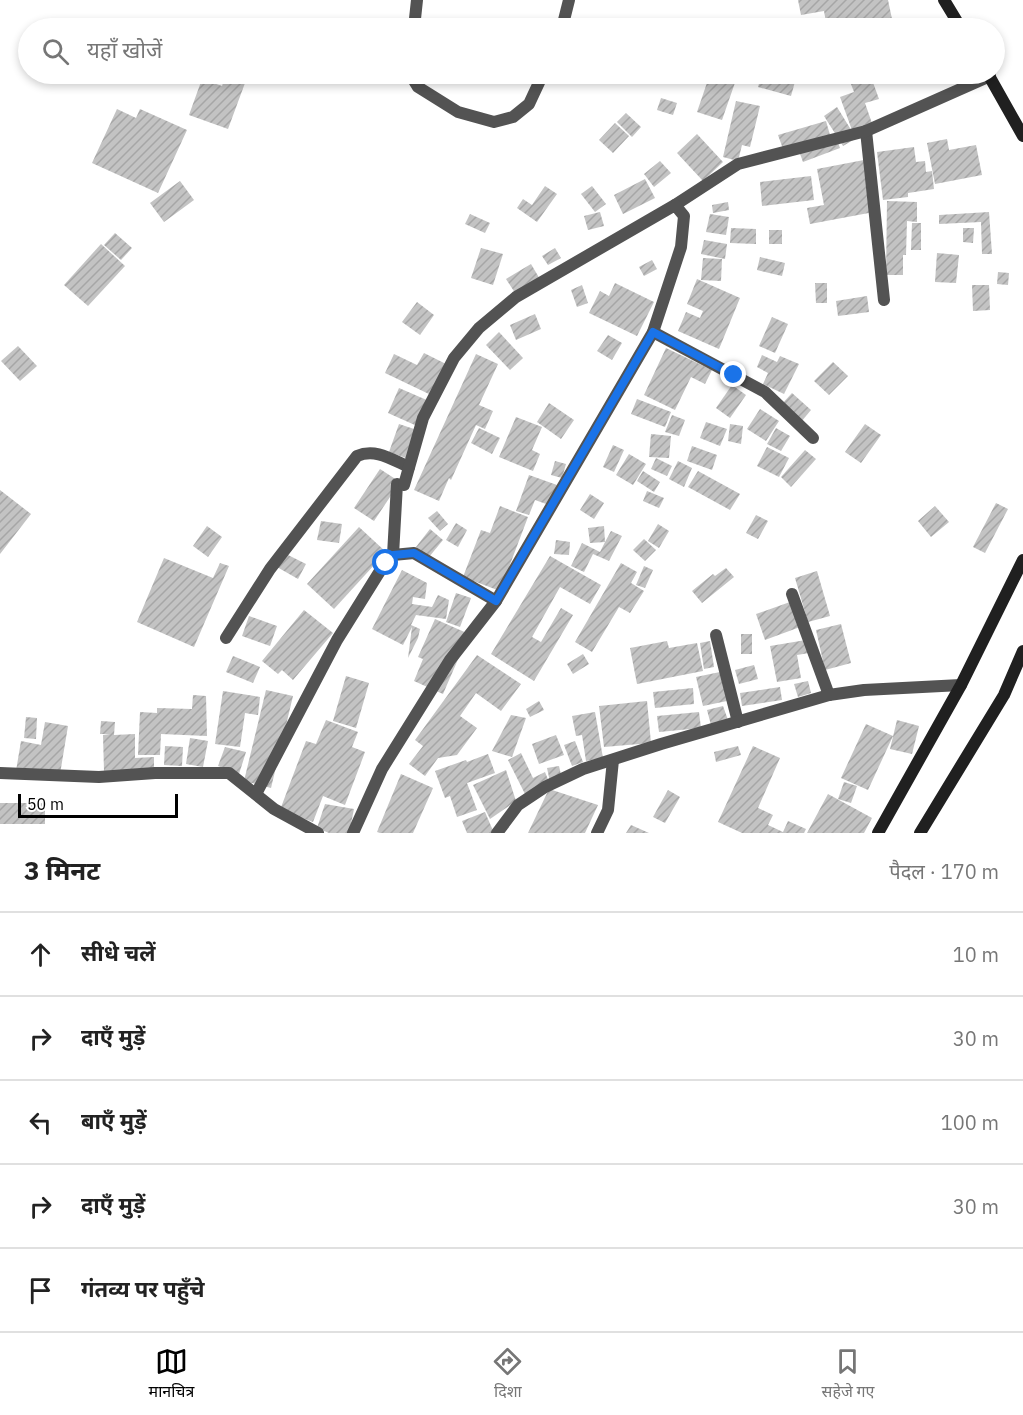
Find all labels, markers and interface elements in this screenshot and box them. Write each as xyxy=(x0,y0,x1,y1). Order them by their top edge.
search box xyxy=(18,18,1005,84)
icon: search xyxy=(39,35,72,68)
text: यहाँ खोजें xyxy=(87,35,162,64)
route end xyxy=(720,361,746,387)
route start xyxy=(372,549,398,575)
scale bar xyxy=(18,791,178,818)
text: 50 m xyxy=(27,794,64,814)
text: 3 मिनट xyxy=(24,853,100,887)
text: पैदल · 170 m xyxy=(889,858,999,885)
icon: ahead xyxy=(24,938,57,971)
text: सीधे चलें xyxy=(81,938,156,967)
text: 10 m xyxy=(953,941,999,968)
icon: right xyxy=(24,1022,57,1055)
text: दाएँ मुड़ें xyxy=(81,1022,145,1051)
text: 30 m xyxy=(953,1025,999,1052)
icon: left xyxy=(24,1106,57,1139)
text: बाएँ मुड़ें xyxy=(81,1106,147,1135)
text: 100 m xyxy=(941,1109,999,1136)
icon: right xyxy=(24,1190,57,1223)
text: दाएँ मुड़ें xyxy=(81,1190,145,1219)
text: 30 m xyxy=(953,1193,999,1220)
icon: arrive xyxy=(24,1274,57,1307)
text: गंतव्य पर पहुँचे xyxy=(81,1274,205,1303)
tab: मानचित्र xyxy=(149,1345,194,1404)
tab: दिशा xyxy=(491,1345,524,1404)
tab: सहेजे गए xyxy=(822,1345,874,1404)

